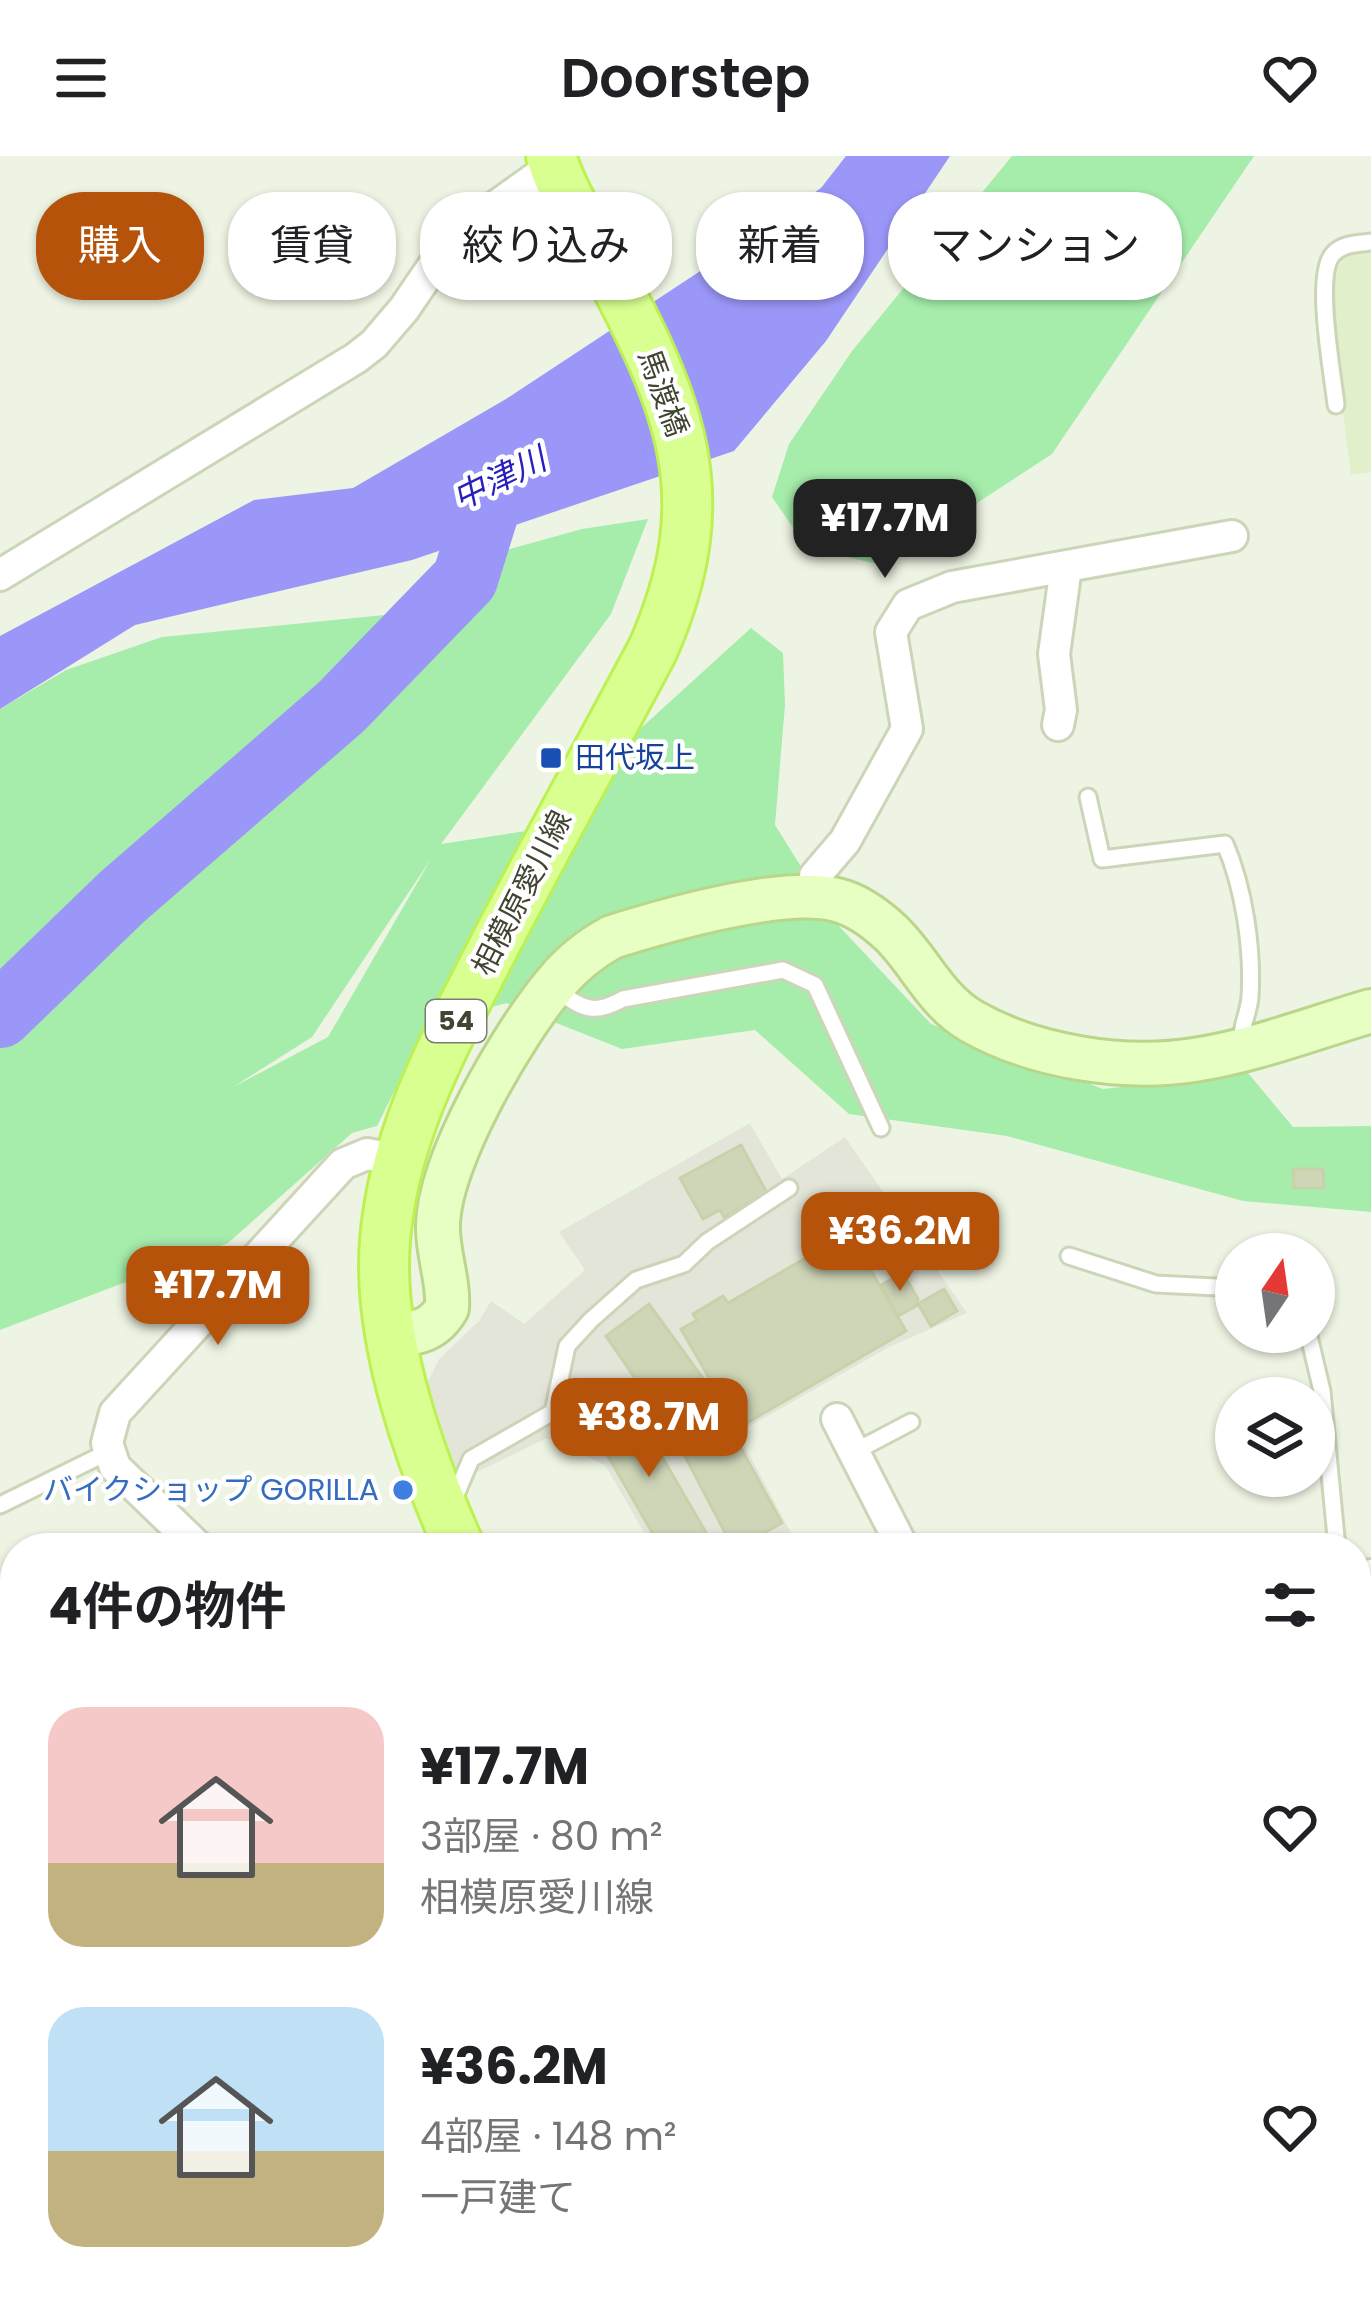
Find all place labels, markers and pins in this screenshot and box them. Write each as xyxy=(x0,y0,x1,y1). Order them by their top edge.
pin: ¥17.7M xyxy=(787,479,983,581)
place label: 田代坂上 xyxy=(575,736,695,779)
marker: 田代坂上 xyxy=(538,745,564,771)
pin: ¥36.2M xyxy=(802,1192,998,1294)
pin: ¥17.7M xyxy=(120,1246,316,1348)
pin: ¥38.7M xyxy=(551,1378,747,1480)
place label: バイクショップ GORILLA xyxy=(43,1468,379,1511)
marker: バイクショップ GORILLA xyxy=(390,1477,416,1503)

